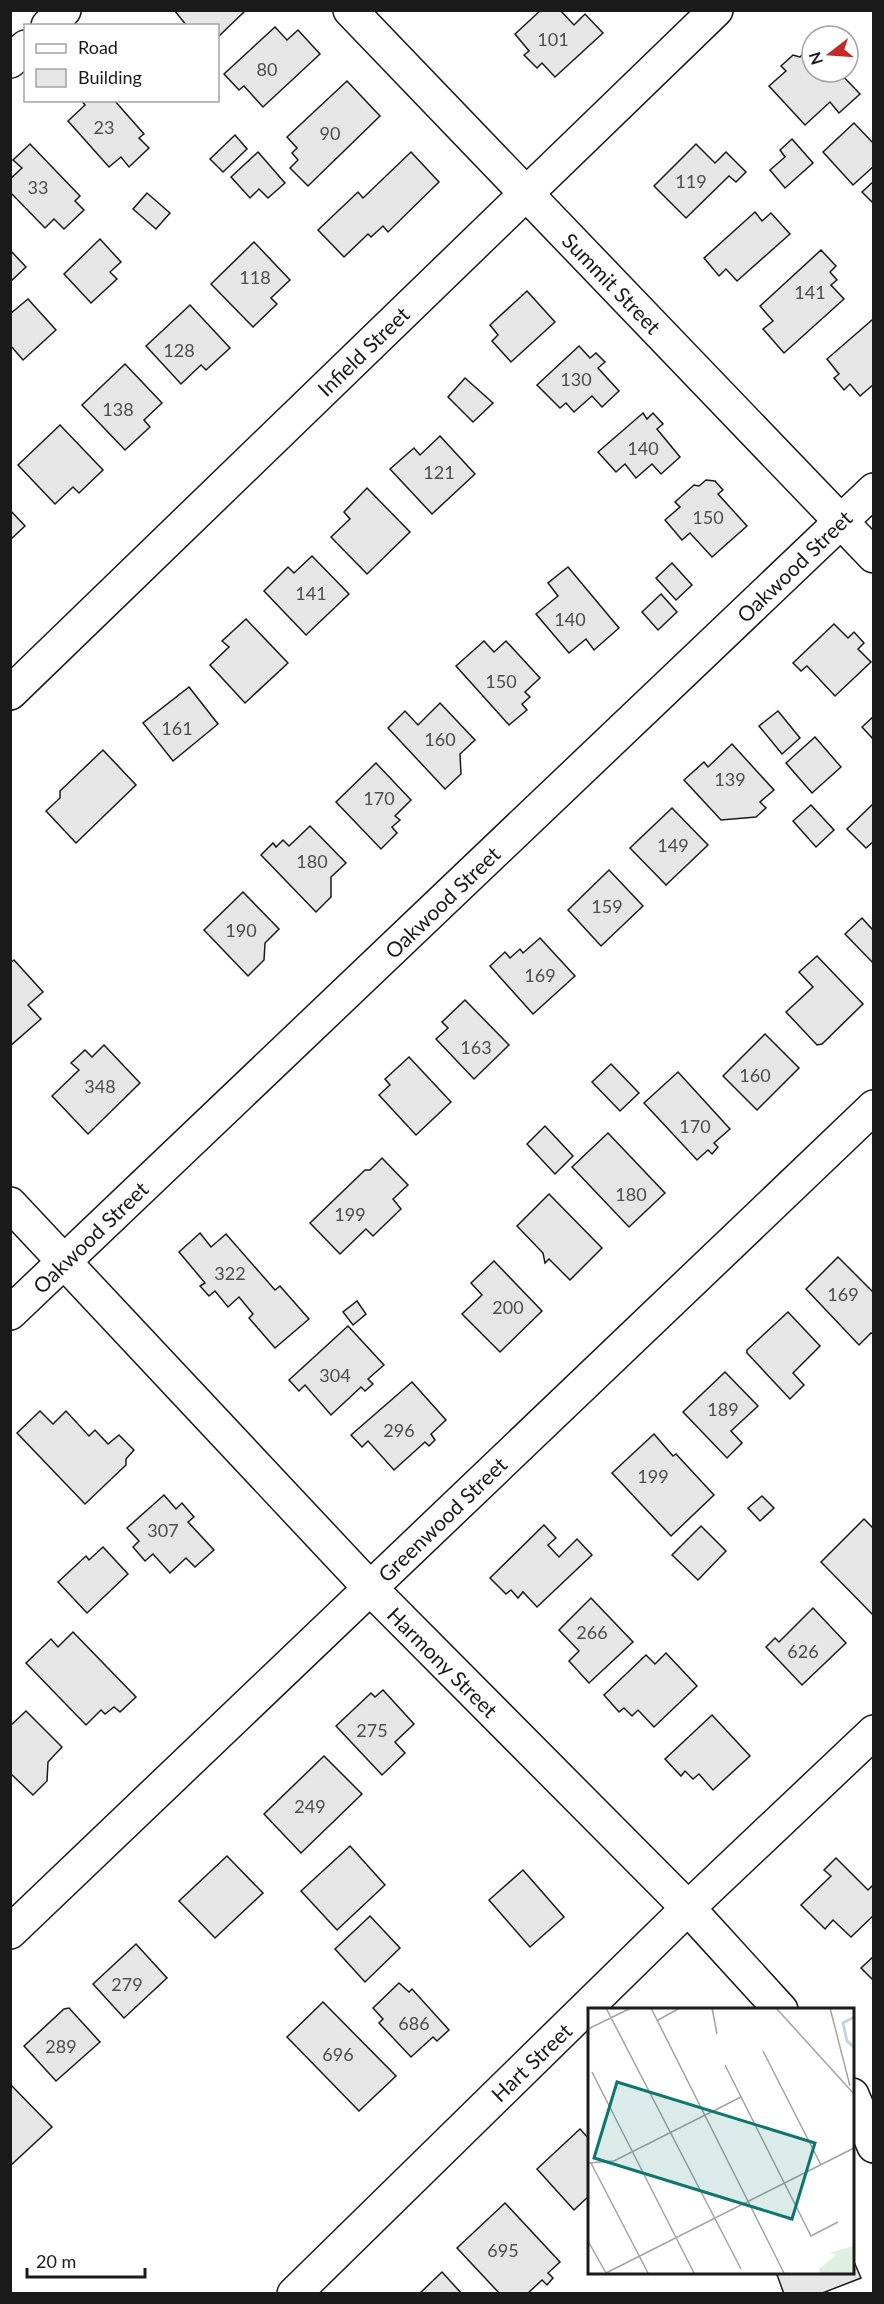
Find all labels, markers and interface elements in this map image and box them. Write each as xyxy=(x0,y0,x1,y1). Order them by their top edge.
legend xyxy=(24,24,219,102)
north arrow xyxy=(800,24,860,84)
house number: 101 xyxy=(537,28,569,50)
text: Road xyxy=(78,36,118,58)
text: N xyxy=(804,50,826,67)
house number: 80 xyxy=(257,58,277,80)
text: Building xyxy=(78,66,142,88)
house number: 23 xyxy=(94,116,114,138)
house number: 90 xyxy=(320,122,340,144)
house number: 119 xyxy=(675,170,707,192)
house number: 33 xyxy=(28,176,48,198)
street label: Summit Street xyxy=(558,227,667,339)
house number: 118 xyxy=(239,266,271,288)
house number: 141 xyxy=(794,281,826,303)
street label: Infield Street xyxy=(312,301,414,401)
house number: 128 xyxy=(163,339,195,361)
house number: 130 xyxy=(560,368,592,390)
house number: 138 xyxy=(102,398,134,420)
house number: 140 xyxy=(627,437,659,459)
house number: 121 xyxy=(423,461,455,483)
street label: Oakwood Street xyxy=(731,505,857,627)
house number: 150 xyxy=(692,506,724,528)
house number: 141 xyxy=(295,582,327,604)
house number: 140 xyxy=(554,608,586,630)
house number: 150 xyxy=(485,670,517,692)
house number: 161 xyxy=(161,717,193,739)
house number: 160 xyxy=(424,728,456,750)
house number: 139 xyxy=(714,768,746,790)
house number: 170 xyxy=(363,787,395,809)
house number: 149 xyxy=(657,834,689,856)
street label: Oakwood Street xyxy=(379,841,505,963)
house number: 180 xyxy=(296,850,328,872)
house number: 159 xyxy=(591,895,623,917)
house number: 190 xyxy=(225,919,257,941)
house number: 169 xyxy=(524,964,556,986)
house number: 163 xyxy=(460,1036,492,1058)
house number: 160 xyxy=(739,1064,771,1086)
house number: 348 xyxy=(84,1075,116,1097)
house number: 170 xyxy=(679,1115,711,1137)
street label: Oakwood Street xyxy=(27,1176,153,1298)
house number: 180 xyxy=(615,1183,647,1205)
house number: 199 xyxy=(334,1203,366,1225)
house number: 322 xyxy=(214,1262,246,1284)
house number: 169 xyxy=(827,1283,859,1305)
house number: 200 xyxy=(492,1296,524,1318)
house number: 304 xyxy=(319,1364,351,1386)
house number: 189 xyxy=(707,1398,739,1420)
house number: 296 xyxy=(383,1419,415,1441)
street label: Greenwood Street xyxy=(373,1451,512,1587)
house number: 199 xyxy=(637,1465,669,1487)
house number: 307 xyxy=(147,1519,179,1541)
street label: Harmony Street xyxy=(383,1602,504,1723)
house number: 266 xyxy=(576,1621,608,1643)
house number: 626 xyxy=(787,1640,819,1662)
house number: 275 xyxy=(356,1719,388,1741)
house number: 249 xyxy=(294,1795,326,1817)
house number: 279 xyxy=(111,1973,143,1995)
inset map xyxy=(588,2008,854,2274)
house number: 686 xyxy=(398,2012,430,2034)
street label: Hart Street xyxy=(486,2017,577,2106)
house number: 289 xyxy=(45,2035,77,2057)
house number: 696 xyxy=(322,2043,354,2065)
house number: 695 xyxy=(487,2239,519,2261)
scale bar xyxy=(27,2241,146,2279)
text: 20 m xyxy=(36,2250,76,2272)

